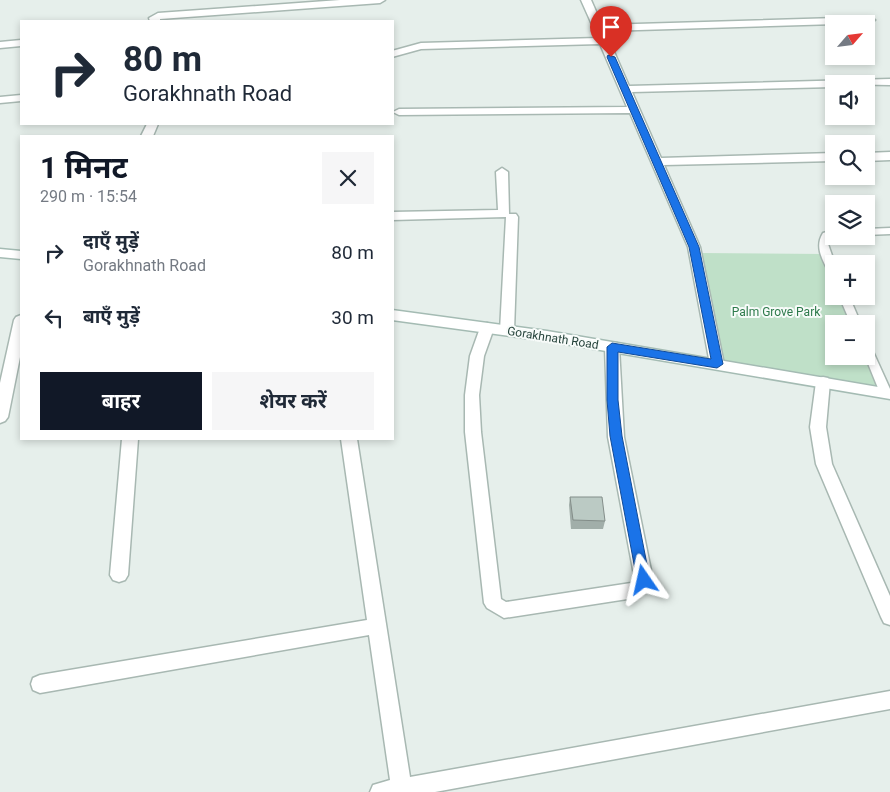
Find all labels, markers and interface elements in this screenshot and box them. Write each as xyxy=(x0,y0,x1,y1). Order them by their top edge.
pin xyxy=(590,6,632,57)
icon: arrive xyxy=(597,13,625,41)
north arrow xyxy=(825,15,875,65)
map controls xyxy=(825,15,875,365)
text: 80 m xyxy=(123,39,202,80)
icon: right xyxy=(40,40,105,105)
button: sound xyxy=(825,75,875,125)
text: Gorakhnath Road xyxy=(123,81,292,106)
button: search xyxy=(825,135,875,185)
text: 1 मिनट xyxy=(40,150,128,185)
button: close xyxy=(322,152,374,204)
text: 290 m · 15:54 xyxy=(40,187,137,206)
button: layers xyxy=(825,195,875,245)
text: दाएँ मुड़ें xyxy=(83,230,139,253)
icon: right xyxy=(40,239,68,267)
text: 80 m xyxy=(331,241,374,264)
button: + xyxy=(825,255,875,305)
text: Gorakhnath Road xyxy=(83,256,206,275)
icon: left xyxy=(40,304,68,332)
text: बाएँ मुड़ें xyxy=(83,305,140,328)
park label: Palm Grove Park xyxy=(732,305,821,319)
text: 30 m xyxy=(331,306,374,329)
button: − xyxy=(825,315,875,365)
street label: Gorakhnath Road xyxy=(506,324,600,352)
button: बाहर xyxy=(40,372,202,430)
button: शेयर करें xyxy=(212,372,374,430)
position arrow xyxy=(617,553,669,605)

